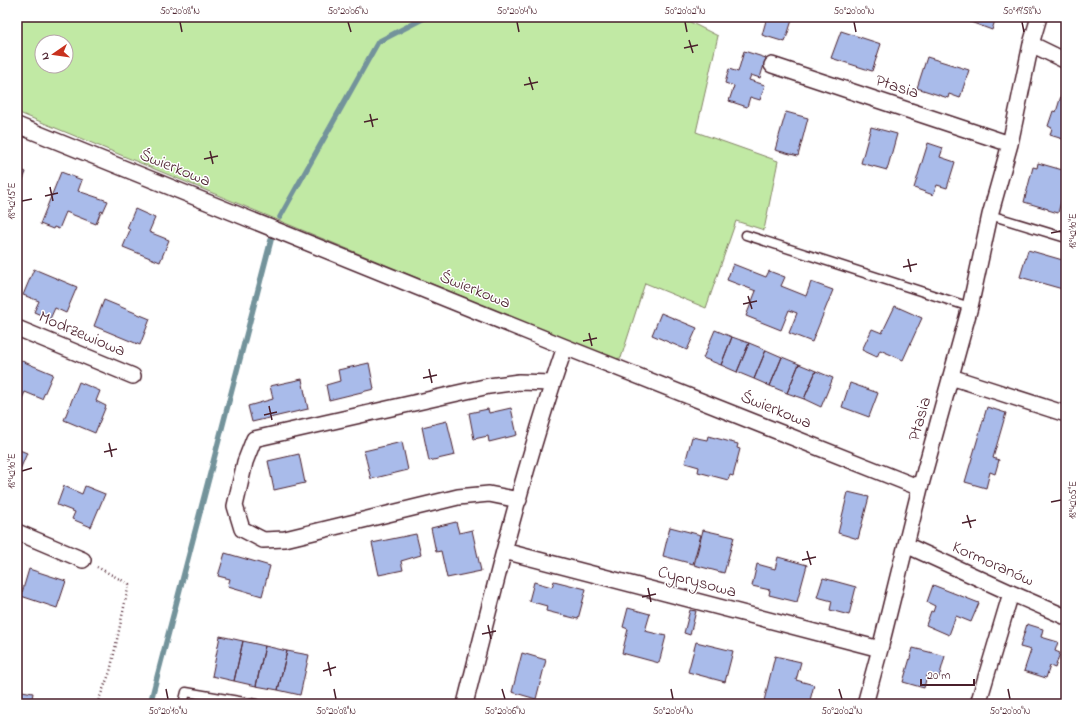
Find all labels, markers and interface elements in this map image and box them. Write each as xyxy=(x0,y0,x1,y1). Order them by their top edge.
text: 50°20'08"N xyxy=(160,4,200,19)
text: 50°20'06"N xyxy=(328,4,369,19)
text: 50°20'04"N xyxy=(497,4,538,19)
text: 50°20'02"N xyxy=(664,4,706,19)
text: 50°20'00"N xyxy=(834,4,875,19)
text: 50°19'58"N xyxy=(1003,4,1042,19)
north arrow xyxy=(34,34,74,74)
text: N xyxy=(37,51,54,61)
street label: Ptasia xyxy=(872,68,922,106)
street label: Świerkowa xyxy=(136,142,214,194)
text: 18°42'15"E xyxy=(5,182,20,220)
text: 18°42'10"E xyxy=(1066,213,1081,249)
street label: Świerkowa xyxy=(436,264,514,316)
street label: Modrzewiowa xyxy=(35,304,129,364)
street label: Świerkowa xyxy=(737,384,815,436)
street label: Ptasia xyxy=(902,394,938,444)
text: 18°42'10"E xyxy=(5,453,20,489)
text: 18°42'05"E xyxy=(1066,481,1081,519)
street label: Kormoranów xyxy=(948,535,1038,593)
street label: Cyprysowa xyxy=(655,559,739,605)
scale bar xyxy=(921,661,974,687)
text: 20 m xyxy=(927,667,950,685)
text: 50°20'10"N xyxy=(148,704,188,719)
text: 50°20'08"N xyxy=(316,704,356,719)
text: 50°20'06"N xyxy=(485,704,526,719)
text: 50°20'04"N xyxy=(653,704,694,719)
text: 50°20'02"N xyxy=(821,704,863,719)
text: 50°20'00"N xyxy=(990,704,1031,719)

